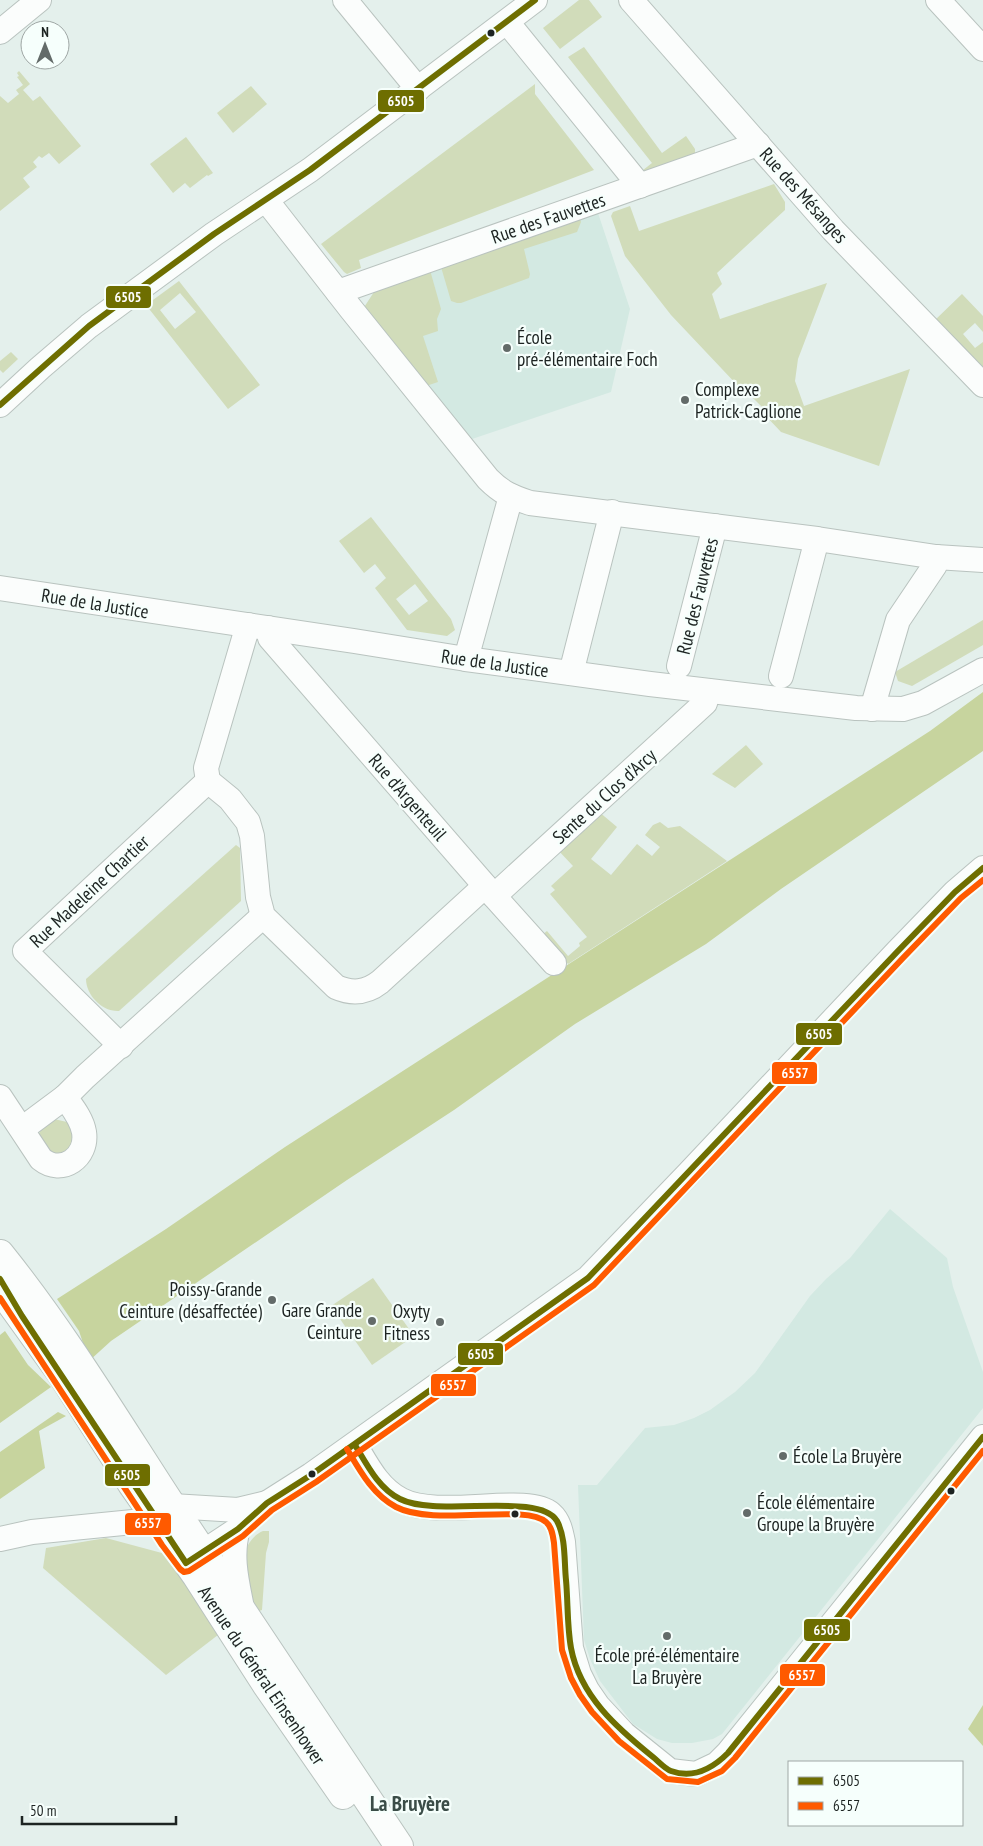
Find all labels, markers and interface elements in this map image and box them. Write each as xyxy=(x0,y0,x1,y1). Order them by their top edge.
north arrow xyxy=(20,20,70,70)
text: N xyxy=(41,23,49,41)
unlabelled marker xyxy=(486,28,496,38)
line badge: 6505 xyxy=(377,89,425,113)
text: 6505 xyxy=(388,92,414,110)
street label: Rue des Mésanges xyxy=(755,142,853,248)
street label: Rue des Fauvettes xyxy=(488,187,608,249)
line badge: 6505 xyxy=(105,285,152,309)
text: 6505 xyxy=(115,288,141,306)
place label: École pré-élémentaire Foch xyxy=(517,325,658,371)
marker: École pré-élémentaire Foch xyxy=(501,342,513,354)
place label: Complexe Patrick-Caglione xyxy=(695,377,802,423)
marker: Complexe Patrick-Caglione xyxy=(679,394,691,406)
street label: Rue des Fauvettes xyxy=(671,535,723,657)
street label: Rue de la Justice xyxy=(40,583,150,623)
street label: Rue de la Justice xyxy=(440,644,550,682)
street label: Sente du Clos d'Arcy xyxy=(547,743,661,849)
street label: Rue d'Argenteuil xyxy=(364,749,453,846)
street label: Rue Madeleine Chartier xyxy=(24,829,154,952)
line badge: 6505 xyxy=(795,1022,843,1046)
text: 6505 xyxy=(806,1025,832,1043)
line badge: 6557 xyxy=(771,1061,818,1085)
text: 6557 xyxy=(782,1064,809,1082)
place label: Poissy-Grande Ceinture (désaffectée) xyxy=(119,1277,263,1323)
marker: Poissy-Grande Ceinture (désaffectée) xyxy=(266,1294,278,1306)
place label: Gare Grande Ceinture xyxy=(281,1298,362,1344)
place label: Oxyty Fitness xyxy=(384,1299,431,1345)
marker: Gare Grande Ceinture xyxy=(366,1315,378,1327)
marker: Oxyty Fitness xyxy=(434,1316,446,1328)
line badge: 6505 xyxy=(457,1342,504,1366)
text: 6505 xyxy=(468,1345,494,1363)
line badge: 6557 xyxy=(430,1373,477,1397)
text: 6557 xyxy=(440,1376,467,1394)
place label: École La Bruyère xyxy=(793,1444,902,1468)
marker: École La Bruyère xyxy=(777,1450,789,1462)
line badge: 6505 xyxy=(104,1463,151,1487)
text: 6505 xyxy=(114,1466,140,1484)
unlabelled marker xyxy=(307,1469,317,1479)
unlabelled marker xyxy=(946,1486,956,1496)
place label: École élémentaire Groupe la Bruyère xyxy=(757,1490,875,1536)
marker: École élémentaire Groupe la Bruyère xyxy=(741,1507,753,1519)
unlabelled marker xyxy=(510,1509,520,1519)
line badge: 6557 xyxy=(124,1512,172,1536)
text: 6557 xyxy=(135,1514,162,1532)
street label: Avenue du Général Einsenhower xyxy=(193,1581,331,1770)
line badge: 6505 xyxy=(803,1618,851,1642)
text: 6505 xyxy=(814,1621,840,1639)
marker: École pré-élémentaire La Bruyère xyxy=(661,1630,673,1642)
place label: École pré-élémentaire La Bruyère xyxy=(595,1643,739,1689)
line badge: 6557 xyxy=(779,1663,826,1687)
text: 6557 xyxy=(789,1666,816,1684)
legend xyxy=(788,1761,963,1826)
text: 6505 xyxy=(833,1771,860,1790)
district label: La Bruyère xyxy=(370,1790,450,1817)
scale bar xyxy=(22,1794,176,1826)
text: 6557 xyxy=(833,1796,860,1815)
text: 50 m xyxy=(30,1801,56,1820)

